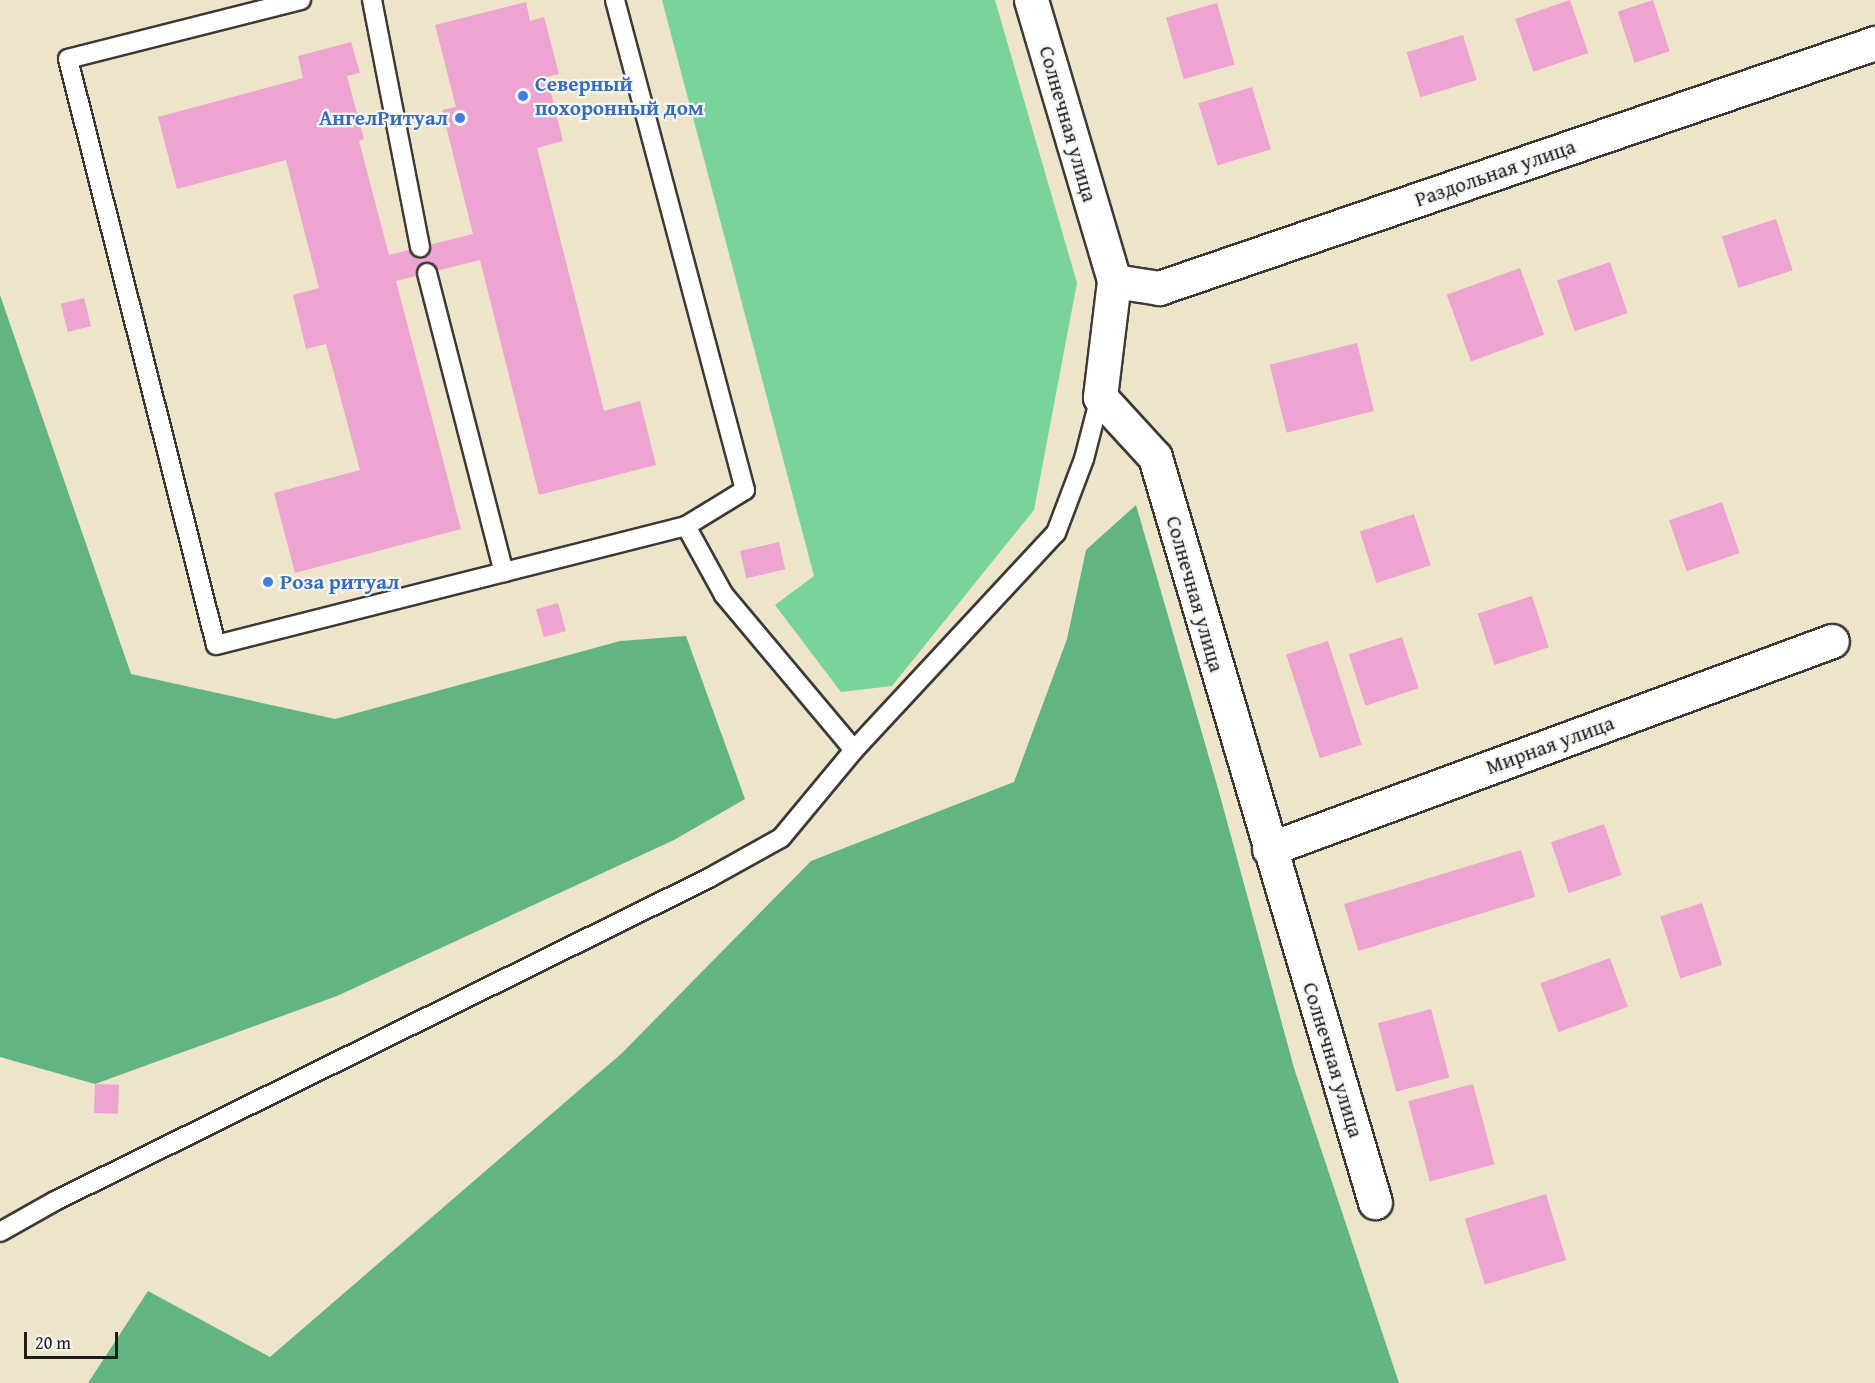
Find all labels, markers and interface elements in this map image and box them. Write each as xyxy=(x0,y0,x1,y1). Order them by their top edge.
street label: Солнечная улица xyxy=(1034,43,1102,205)
place label: Северный похоронный дом xyxy=(535,71,704,121)
marker: Северный похоронный дом xyxy=(516,89,530,103)
place label: АнгелРитуал xyxy=(319,105,448,131)
marker: АнгелРитуал xyxy=(453,111,467,125)
street label: Раздольная улица xyxy=(1411,134,1579,212)
street label: Солнечная улица xyxy=(1161,513,1229,675)
place label: Роза ритуал xyxy=(280,569,399,595)
marker: Роза ритуал xyxy=(261,575,275,589)
street label: Мирная улица xyxy=(1483,710,1617,780)
street label: Солнечная улица xyxy=(1297,979,1369,1141)
scale bar xyxy=(27,1320,122,1358)
text: 20 m xyxy=(35,1329,71,1356)

